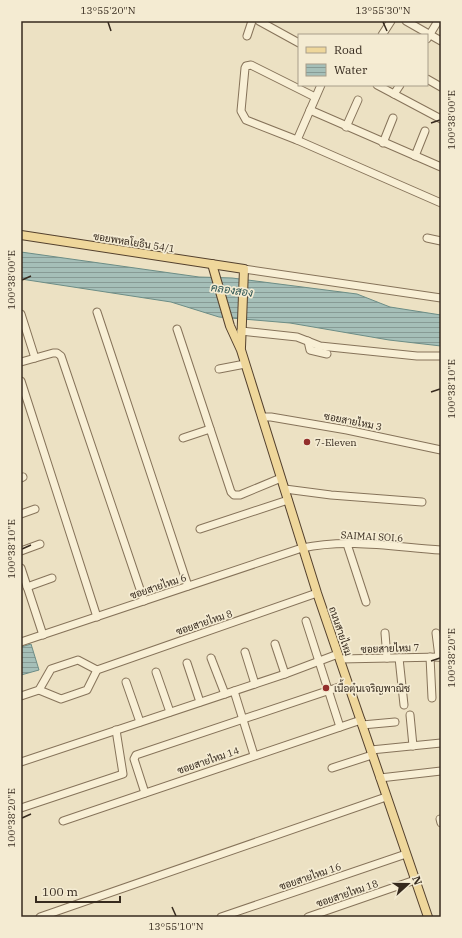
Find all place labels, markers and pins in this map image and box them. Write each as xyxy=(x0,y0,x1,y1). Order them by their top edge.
place label: 7-Eleven xyxy=(315,436,357,449)
marker: 7-Eleven xyxy=(302,437,312,447)
place label: เนื้อตุ๋นเจริญพาณิช xyxy=(334,679,410,696)
marker: เนื้อตุ๋นเจริญพาณิช xyxy=(321,683,331,693)

